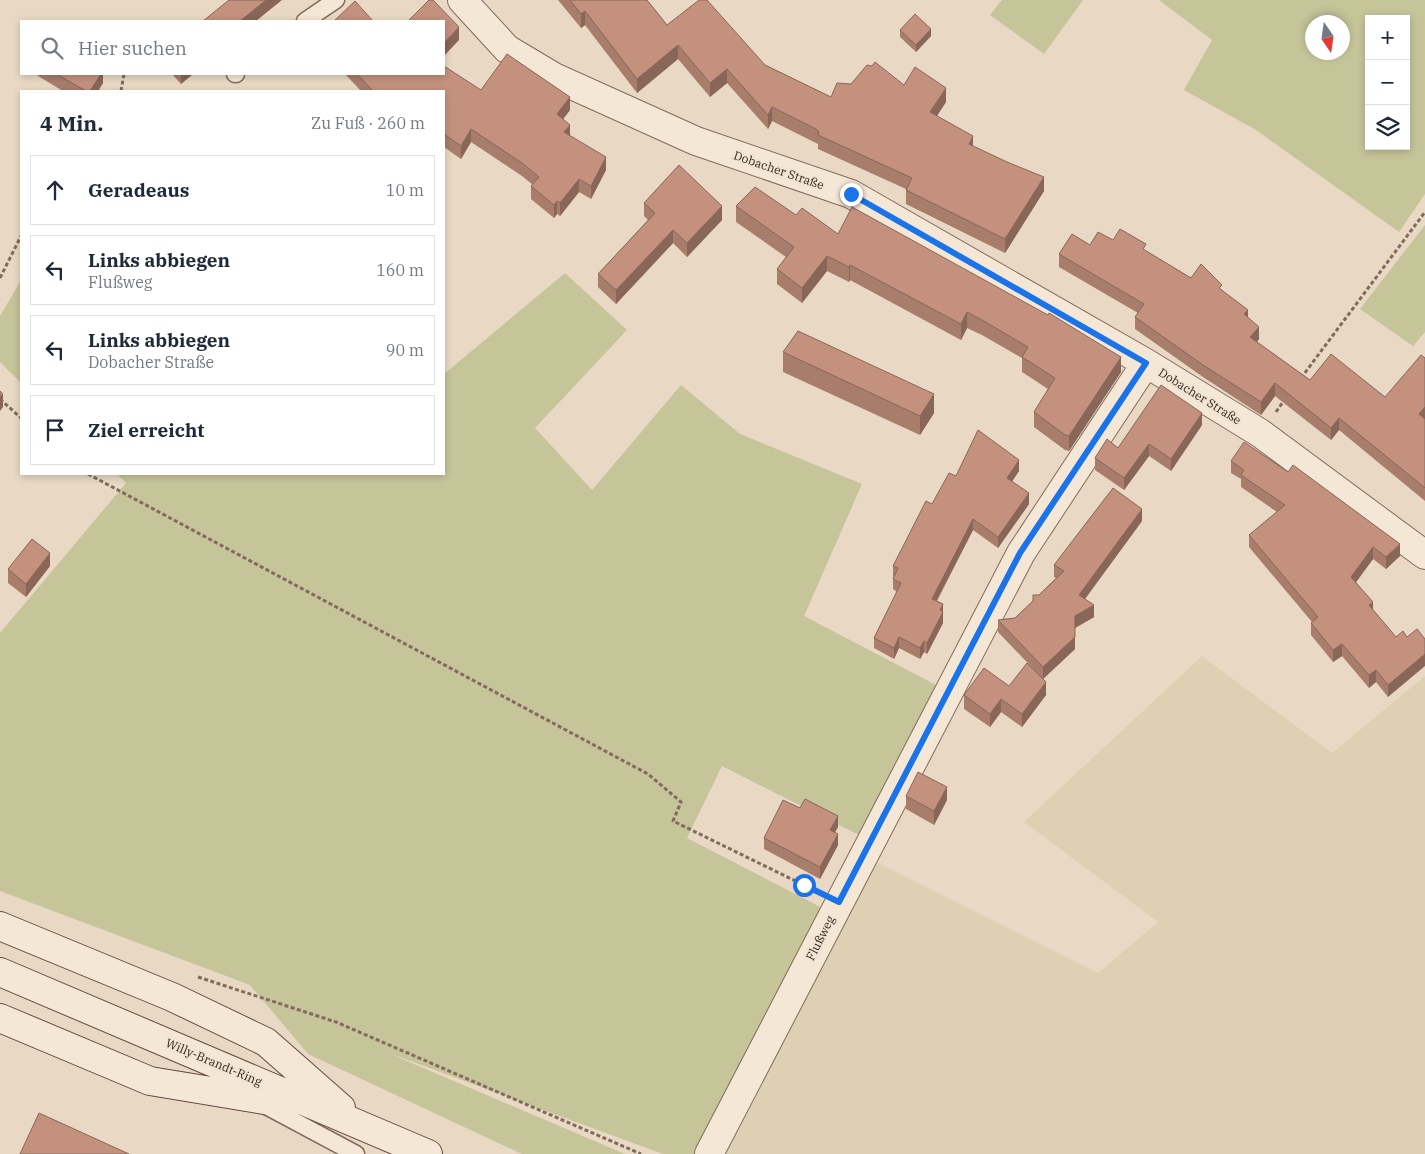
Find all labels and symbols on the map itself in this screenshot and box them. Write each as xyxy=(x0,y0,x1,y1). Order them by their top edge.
north arrow xyxy=(1305,15,1350,60)
street label: Dobacher Straße xyxy=(732,148,826,192)
route end xyxy=(840,183,863,206)
street label: Dobacher Straße xyxy=(1156,365,1244,427)
route start xyxy=(793,874,816,897)
street label: Flußweg xyxy=(802,913,838,963)
street label: Willy-Brandt-Ring xyxy=(164,1035,265,1089)

